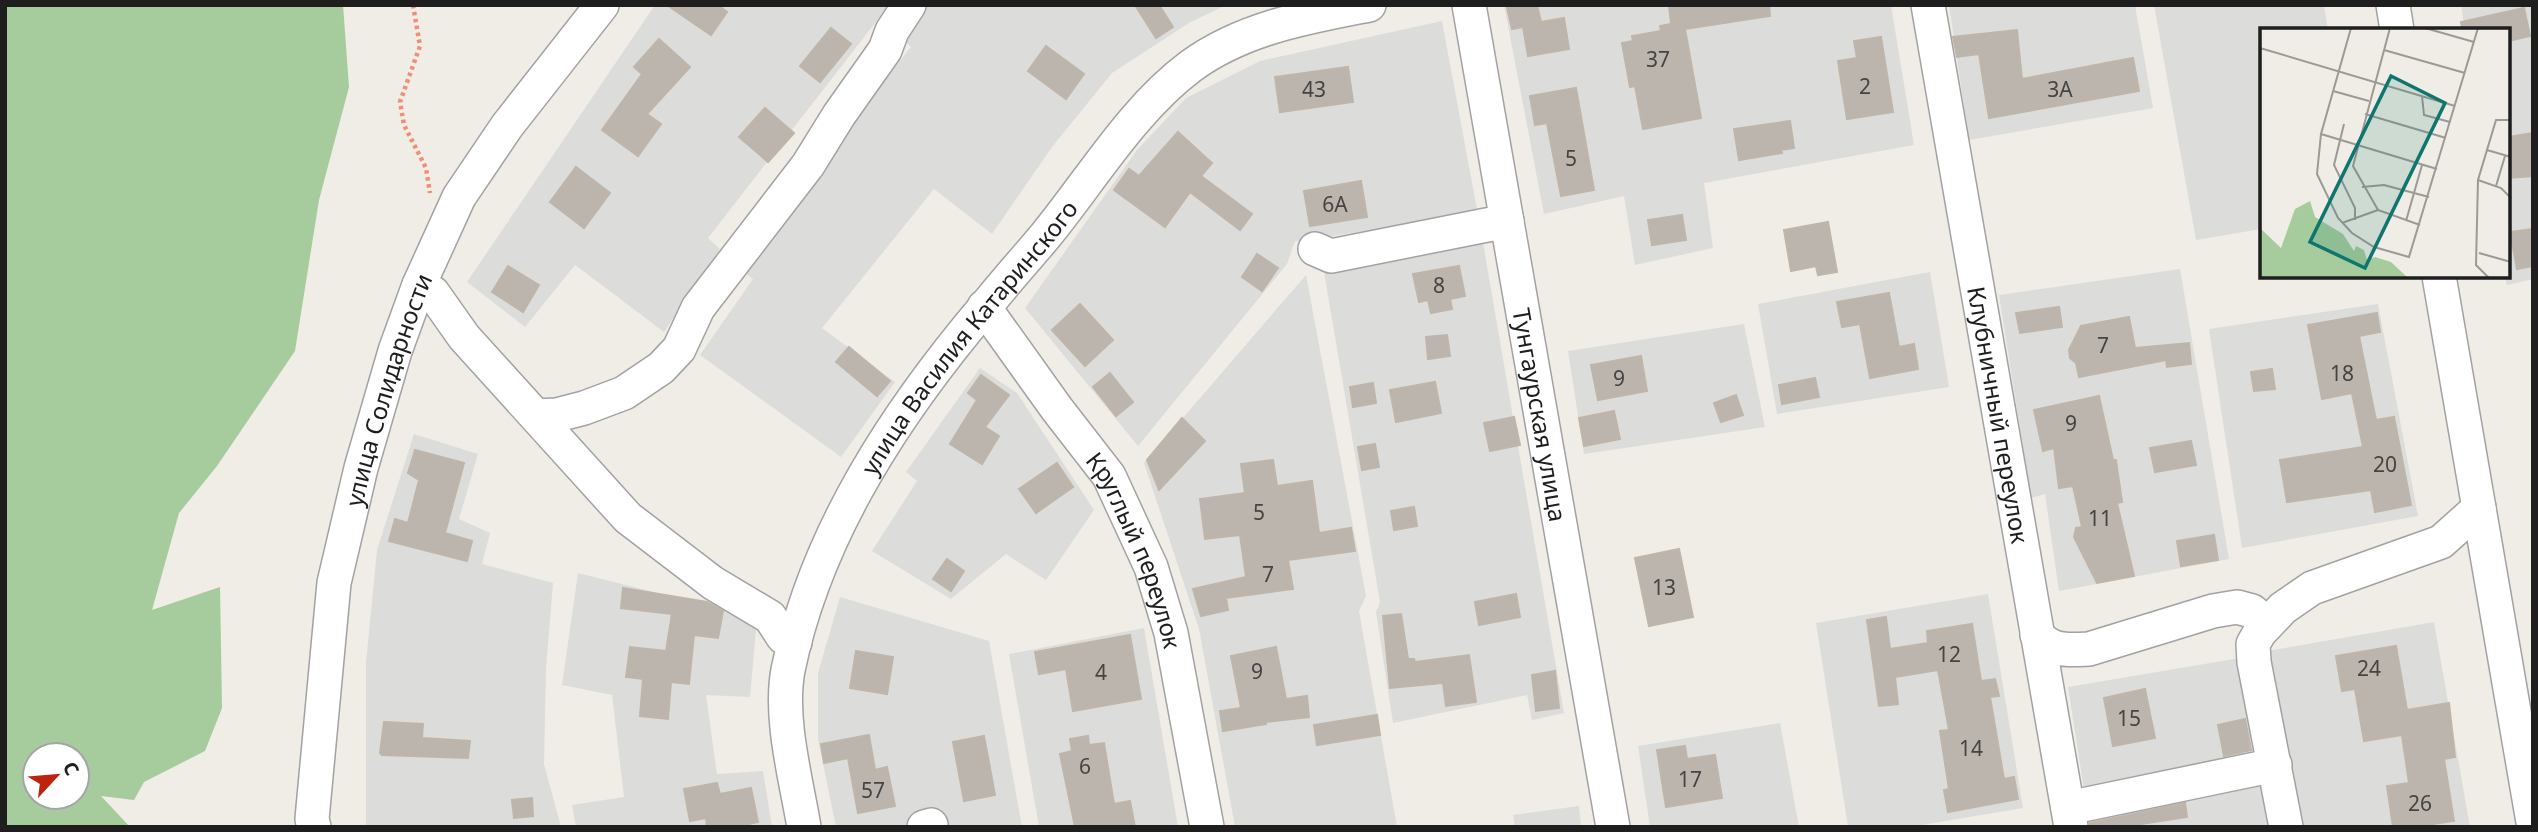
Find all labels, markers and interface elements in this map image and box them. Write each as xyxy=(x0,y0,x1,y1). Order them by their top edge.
inset map xyxy=(2260,28,2510,278)
house number: 37 xyxy=(1646,45,1670,73)
house number: 2 xyxy=(1859,72,1871,100)
house number: 43 xyxy=(1302,75,1326,103)
house number: 3А xyxy=(2047,75,2073,103)
house number: 5 xyxy=(1565,144,1577,172)
house number: 6А xyxy=(1322,190,1348,218)
street label: улица Василия Катаринского xyxy=(852,193,1084,480)
street label: улица Солидарности xyxy=(336,267,439,509)
house number: 8 xyxy=(1433,271,1445,299)
street label: Клубничный переулок xyxy=(1961,284,2038,546)
street label: Тунгаурская улица xyxy=(1506,306,1576,524)
house number: 7 xyxy=(2097,331,2109,359)
house number: 18 xyxy=(2330,359,2354,387)
house number: 9 xyxy=(1613,364,1625,392)
house number: 9 xyxy=(2065,409,2077,437)
street label: Круглый переулок xyxy=(1079,445,1190,651)
house number: 20 xyxy=(2373,450,2397,478)
house number: 5 xyxy=(1253,498,1265,526)
house number: 11 xyxy=(2088,504,2112,532)
house number: 7 xyxy=(1262,560,1274,588)
house number: 13 xyxy=(1652,573,1676,601)
house number: 12 xyxy=(1937,640,1961,668)
house number: 24 xyxy=(2357,654,2381,682)
house number: 9 xyxy=(1251,657,1263,685)
house number: 4 xyxy=(1095,658,1107,686)
house number: 15 xyxy=(2117,704,2141,732)
house number: 14 xyxy=(1959,734,1983,762)
north arrow xyxy=(21,741,91,811)
house number: 6 xyxy=(1079,752,1091,780)
text: С xyxy=(57,757,86,780)
house number: 17 xyxy=(1678,765,1702,793)
house number: 57 xyxy=(861,776,885,804)
house number: 26 xyxy=(2408,789,2432,817)

